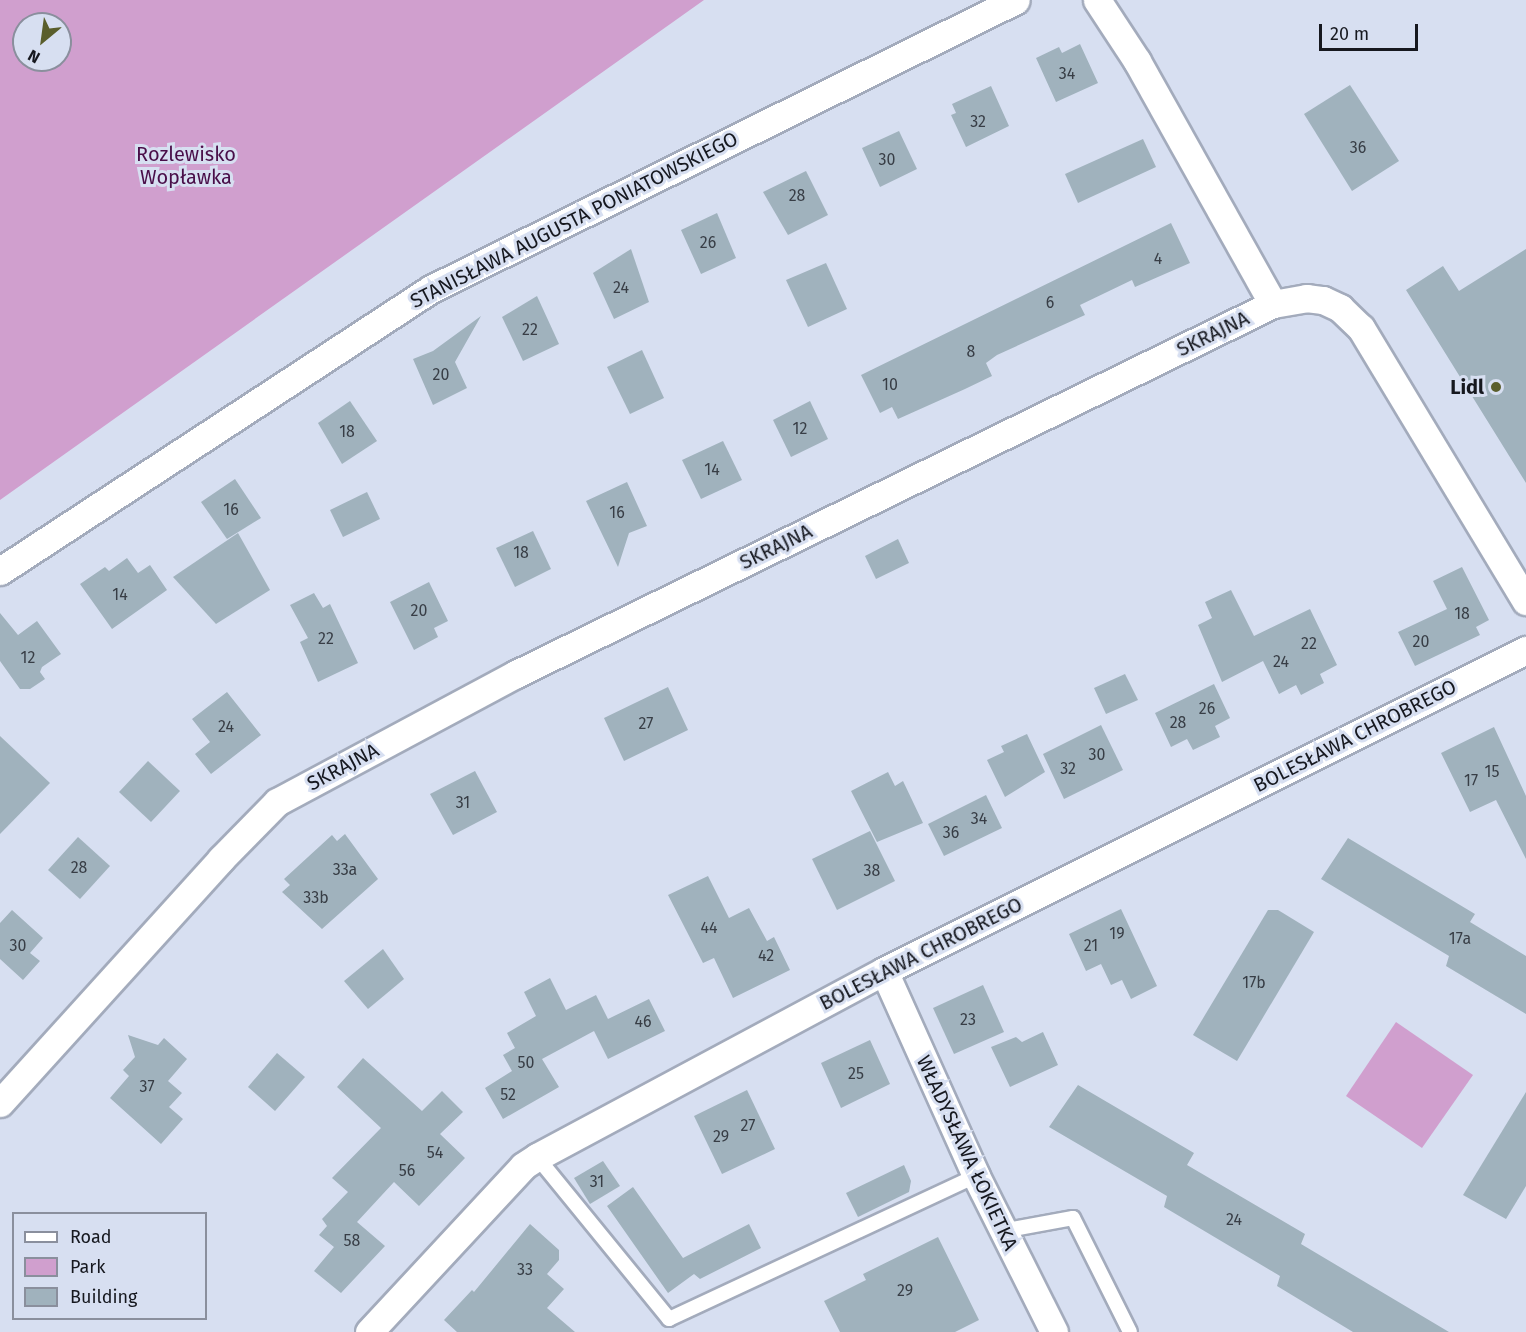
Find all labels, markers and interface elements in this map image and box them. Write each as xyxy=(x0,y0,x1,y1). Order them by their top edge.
north arrow xyxy=(12,12,72,72)
scale bar xyxy=(1322,12,1421,50)
text: 20 m xyxy=(1330,23,1369,45)
text: N xyxy=(25,46,43,67)
house number: 34 xyxy=(1059,64,1075,84)
house number: 32 xyxy=(970,112,986,132)
street label: STANISŁAWA AUGUSTA PONIATOWSKIEGO xyxy=(406,127,742,313)
house number: 36 xyxy=(1350,138,1366,158)
park label: Rozlewisko Wopławka xyxy=(136,142,236,189)
house number: 30 xyxy=(879,150,895,170)
house number: 28 xyxy=(789,186,805,206)
house number: 26 xyxy=(700,233,716,253)
house number: 4 xyxy=(1154,249,1162,269)
house number: 24 xyxy=(613,278,629,298)
house number: 6 xyxy=(1046,293,1054,313)
street label: SKRAJNA xyxy=(1173,306,1253,362)
house number: 22 xyxy=(522,320,538,340)
house number: 8 xyxy=(967,342,975,362)
house number: 20 xyxy=(433,365,449,385)
house number: 10 xyxy=(882,375,898,395)
place label: Lidl xyxy=(1450,375,1484,399)
marker: Lidl xyxy=(1489,380,1503,394)
house number: 12 xyxy=(793,419,807,439)
house number: 18 xyxy=(339,422,355,442)
house number: 14 xyxy=(704,460,720,480)
house number: 16 xyxy=(223,500,239,520)
house number: 16 xyxy=(609,503,625,523)
street label: SKRAJNA xyxy=(736,519,816,575)
house number: 18 xyxy=(513,543,529,563)
house number: 14 xyxy=(112,585,128,605)
house number: 20 xyxy=(411,601,427,621)
house number: 18 xyxy=(1454,604,1470,624)
house number: 22 xyxy=(318,629,334,649)
house number: 20 xyxy=(1413,632,1429,652)
house number: 22 xyxy=(1301,634,1317,654)
house number: 12 xyxy=(21,648,35,668)
house number: 24 xyxy=(1273,652,1289,672)
street label: BOLESŁAWA CHROBREGO xyxy=(1250,674,1460,798)
house number: 26 xyxy=(1199,699,1215,719)
house number: 28 xyxy=(1170,713,1186,733)
house number: 27 xyxy=(639,714,653,734)
house number: 24 xyxy=(218,717,234,737)
street label: SKRAJNA xyxy=(303,738,383,796)
house number: 30 xyxy=(1089,745,1105,765)
house number: 32 xyxy=(1060,759,1076,779)
house number: 15 xyxy=(1485,762,1499,782)
house number: 17 xyxy=(1464,771,1478,791)
house number: 31 xyxy=(456,793,470,813)
house number: 34 xyxy=(971,809,987,829)
house number: 36 xyxy=(943,823,959,843)
house number: 28 xyxy=(71,858,87,878)
house number: 33a xyxy=(333,860,357,880)
house number: 38 xyxy=(864,861,880,881)
house number: 33b xyxy=(303,888,329,908)
street label: BOLESŁAWA CHROBREGO xyxy=(816,892,1026,1016)
house number: 44 xyxy=(700,918,718,938)
house number: 19 xyxy=(1109,924,1125,944)
house number: 17a xyxy=(1449,929,1471,949)
house number: 30 xyxy=(10,936,26,956)
house number: 21 xyxy=(1084,936,1098,956)
house number: 42 xyxy=(758,946,774,966)
house number: 17b xyxy=(1242,973,1266,993)
house number: 23 xyxy=(960,1010,976,1030)
house number: 46 xyxy=(634,1012,652,1032)
street label: WŁADYSŁAWA ŁOKIETKA xyxy=(911,1052,1023,1254)
house number: 50 xyxy=(518,1053,534,1073)
house number: 25 xyxy=(848,1064,864,1084)
house number: 37 xyxy=(139,1077,155,1097)
house number: 52 xyxy=(500,1085,516,1105)
house number: 27 xyxy=(741,1116,755,1136)
house number: 29 xyxy=(713,1127,729,1147)
house number: 54 xyxy=(427,1143,443,1163)
house number: 56 xyxy=(399,1161,415,1181)
house number: 31 xyxy=(590,1172,604,1192)
house number: 24 xyxy=(1226,1210,1242,1230)
legend xyxy=(12,1212,207,1320)
text: Road xyxy=(70,1226,112,1248)
house number: 58 xyxy=(344,1231,360,1251)
text: Park xyxy=(70,1256,105,1278)
house number: 33 xyxy=(517,1260,533,1280)
house number: 29 xyxy=(897,1281,913,1301)
text: Building xyxy=(70,1286,137,1308)

